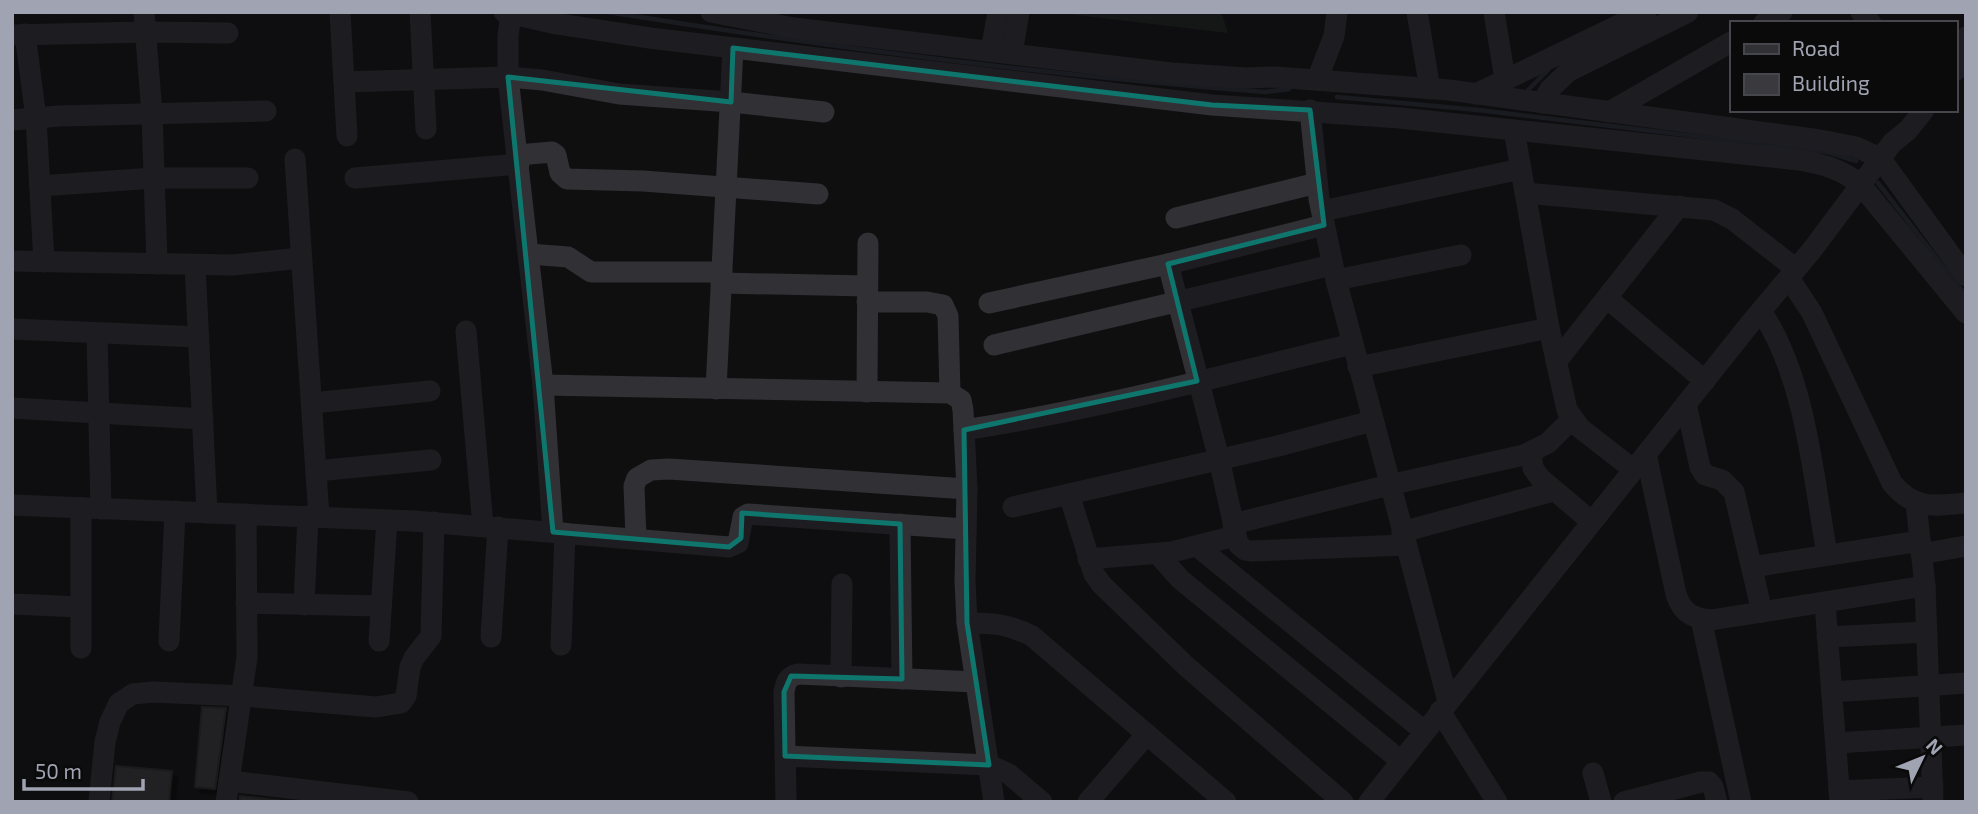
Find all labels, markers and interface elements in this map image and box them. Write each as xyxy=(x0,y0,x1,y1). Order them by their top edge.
legend xyxy=(1730,21,1957,112)
text: Road xyxy=(1792,35,1840,60)
text: Building xyxy=(1792,70,1870,95)
north arrow xyxy=(1887,723,1957,793)
text: N xyxy=(1922,733,1948,759)
scale bar xyxy=(24,748,144,792)
text: 50 m xyxy=(35,758,82,783)

